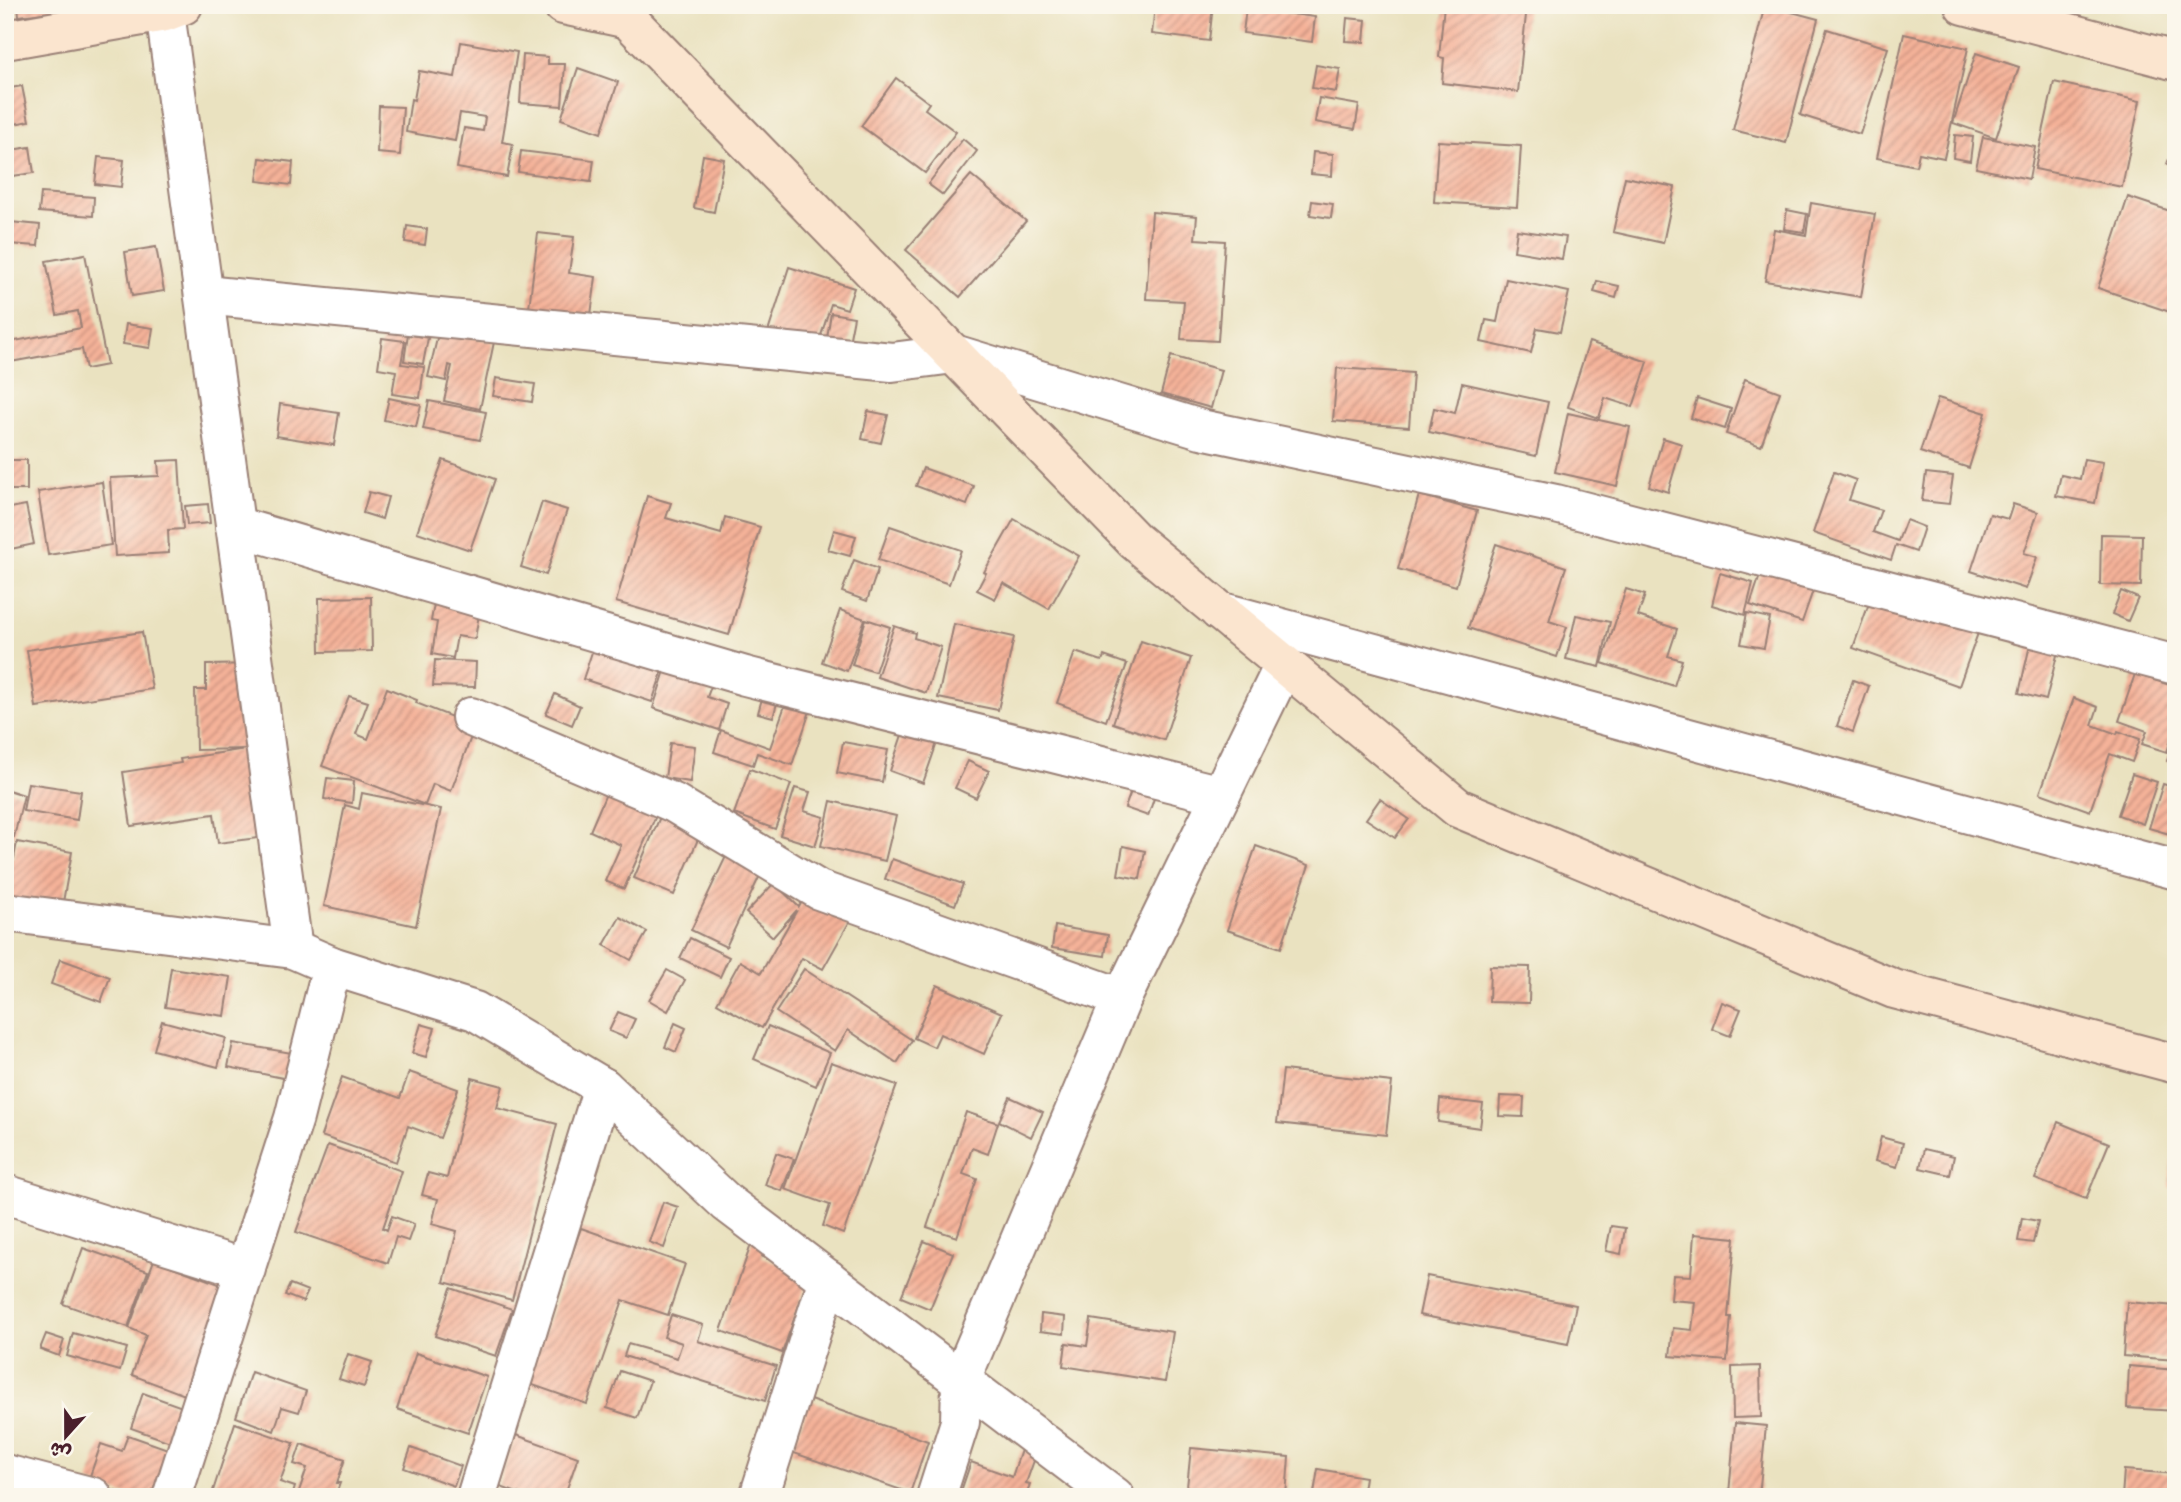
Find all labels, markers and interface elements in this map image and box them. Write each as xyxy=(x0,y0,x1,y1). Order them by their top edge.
north arrow xyxy=(32,1400,102,1470)
text: ش xyxy=(44,1432,76,1471)

